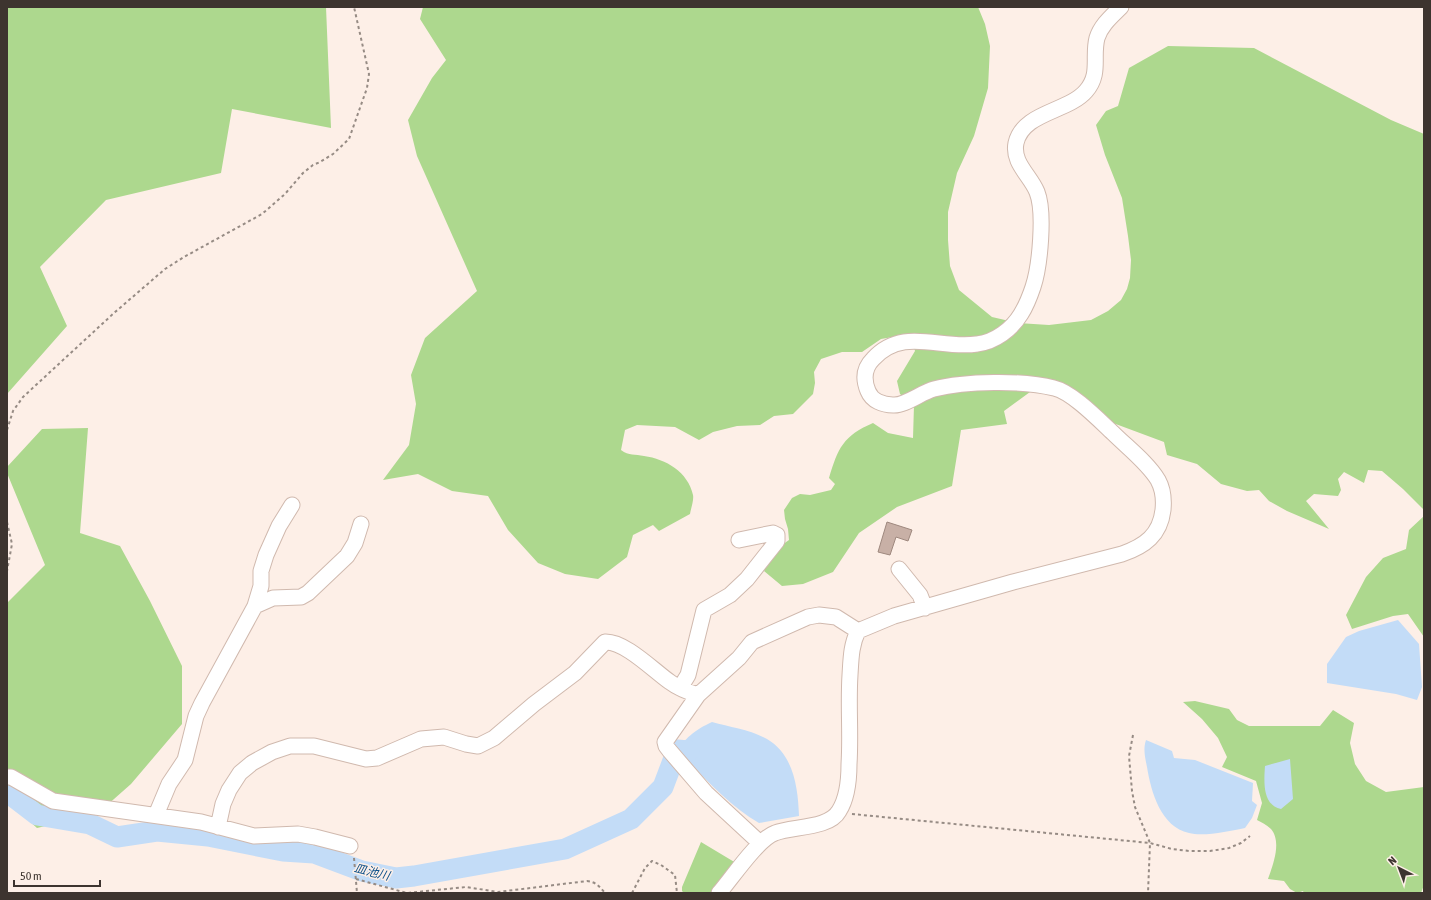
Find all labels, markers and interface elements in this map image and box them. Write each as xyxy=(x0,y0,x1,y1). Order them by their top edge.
north arrow xyxy=(1379,848,1419,888)
text: N xyxy=(1386,854,1399,867)
water label: 皿池川 xyxy=(353,861,393,884)
scale bar xyxy=(14,862,100,888)
text: 50 m xyxy=(20,869,42,883)

